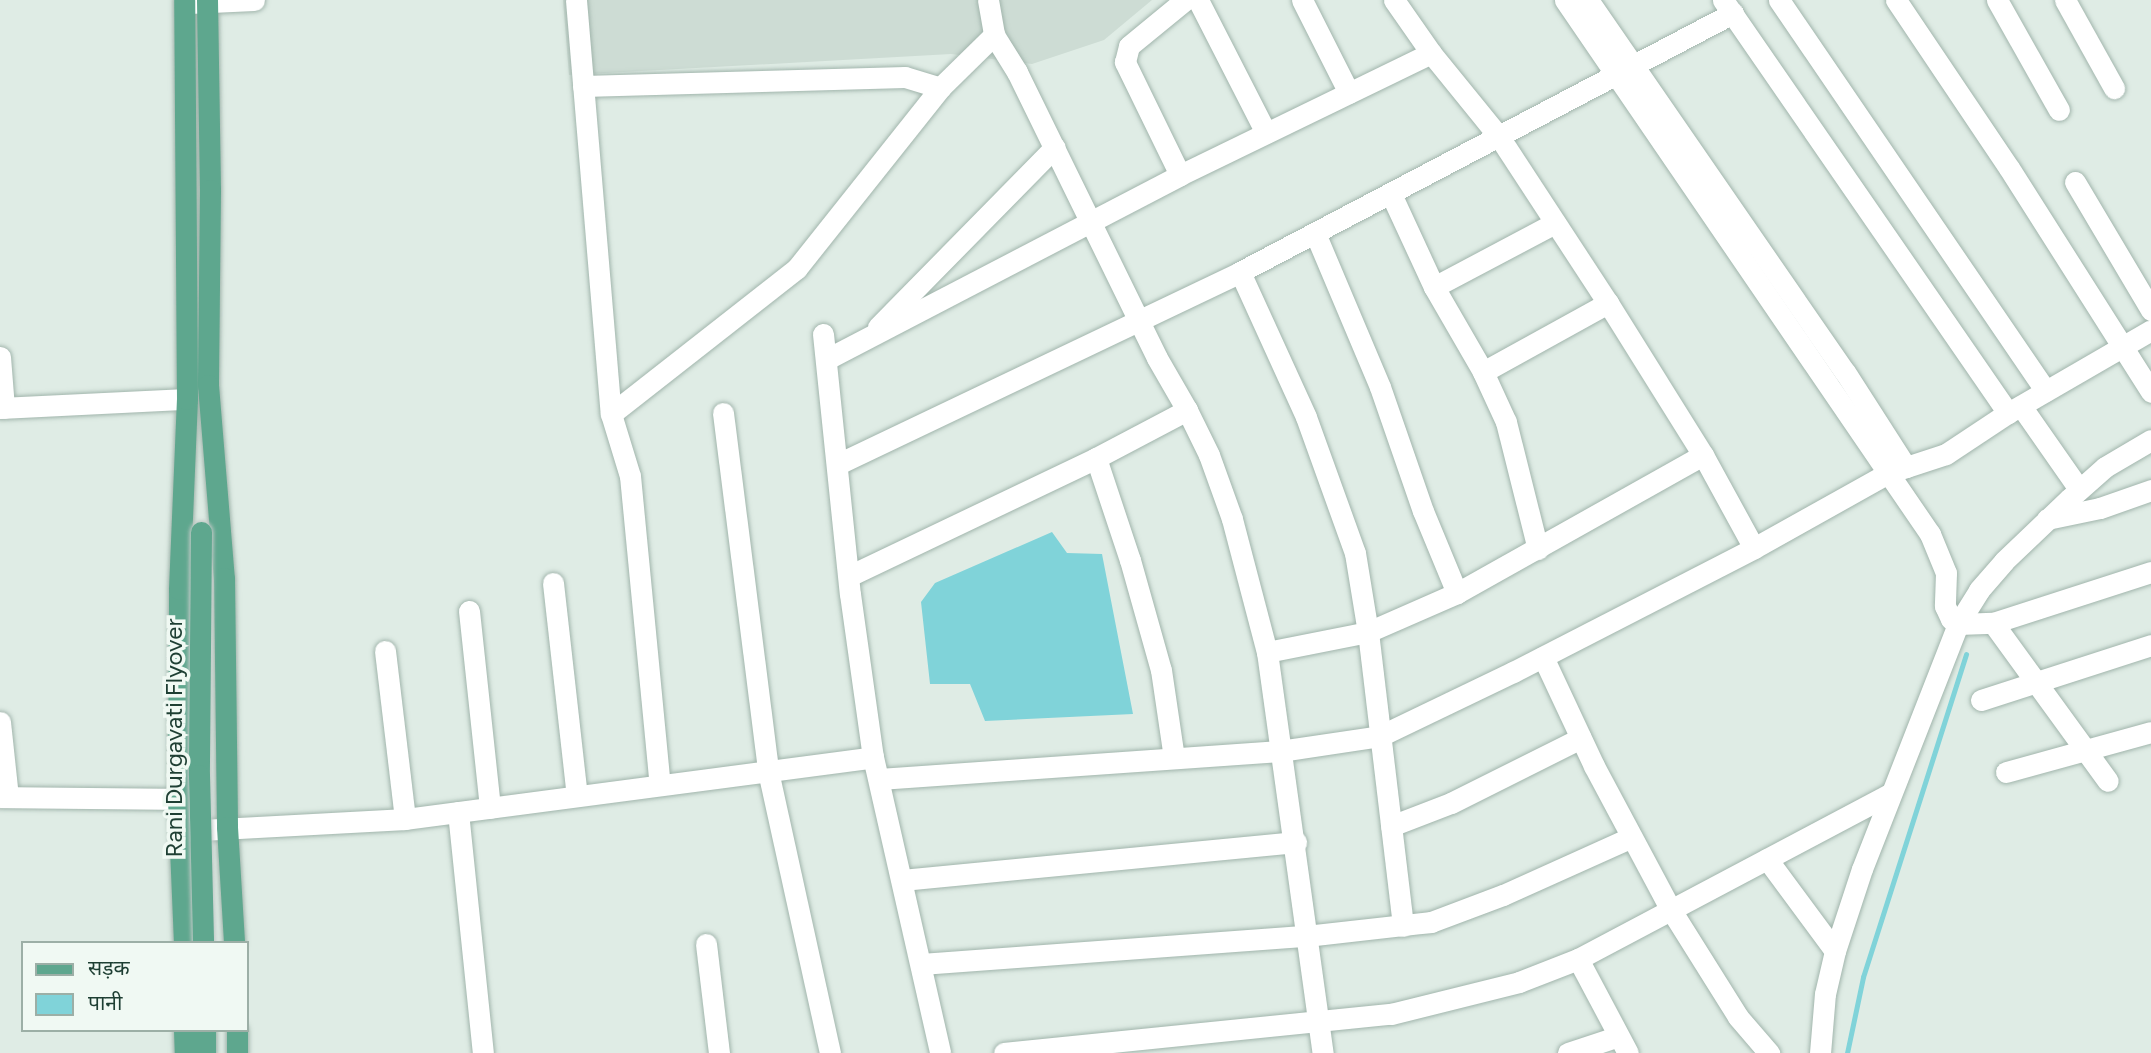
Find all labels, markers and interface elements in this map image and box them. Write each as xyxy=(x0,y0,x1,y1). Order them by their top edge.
street label: Rani Durgavati Flyover xyxy=(160,619,188,857)
legend xyxy=(21,941,248,1032)
text: सड़क xyxy=(88,955,130,980)
text: पानी xyxy=(88,990,122,1015)

